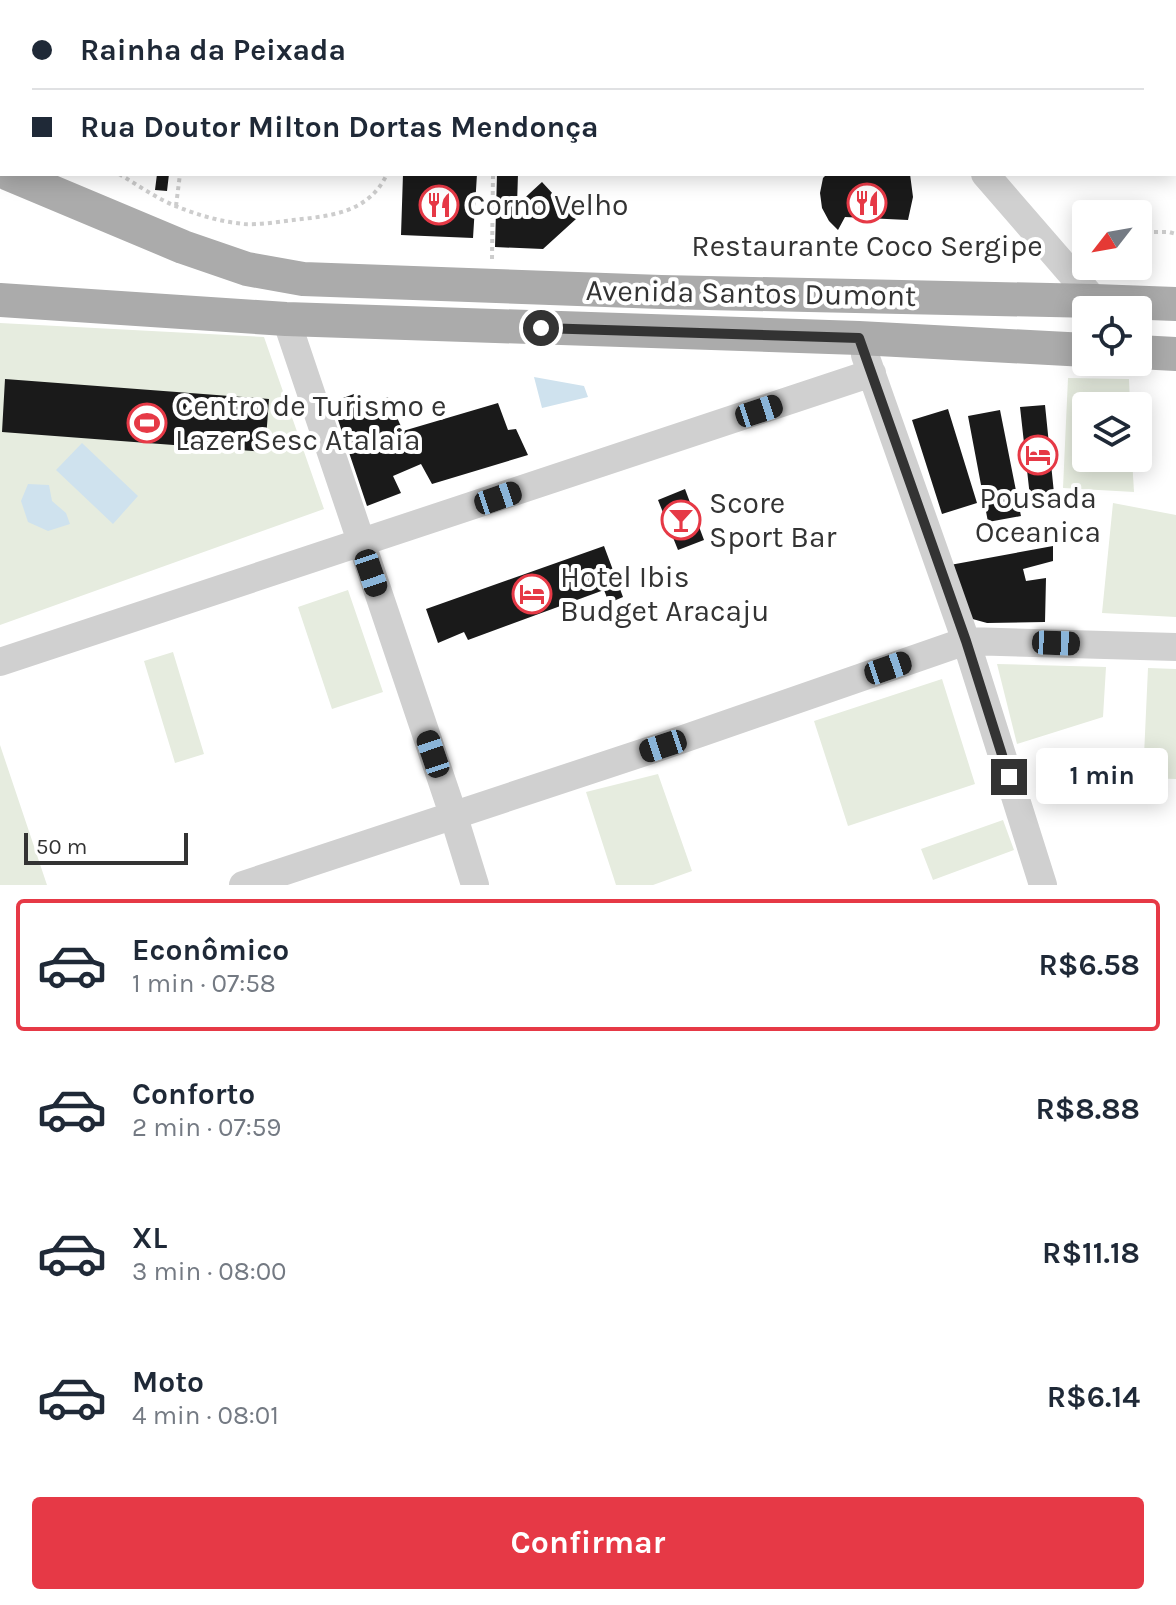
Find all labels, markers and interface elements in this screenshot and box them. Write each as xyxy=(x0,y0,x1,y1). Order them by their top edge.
text: Rainha da Peixada xyxy=(80,32,346,68)
text: Rua Doutor Milton Dortas Mendonça xyxy=(80,109,599,145)
restaurant icon: Restaurante Coco Sergipe xyxy=(846,182,888,224)
restaurant icon: Corno Velho xyxy=(418,184,460,226)
place label: Corno Velho xyxy=(467,187,628,223)
north arrow xyxy=(1072,200,1152,280)
map controls xyxy=(1072,200,1152,472)
place label: Restaurante Coco Sergipe xyxy=(691,228,1043,264)
street label: Avenida Santos Dumont xyxy=(585,272,917,314)
button: locate xyxy=(1072,296,1152,376)
route start xyxy=(523,310,559,346)
place label: Centro de Turismo e Lazer Sesc Atalaia xyxy=(175,388,447,458)
car xyxy=(732,392,786,430)
button: layers xyxy=(1072,392,1152,472)
sports icon: Centro de Turismo e Lazer Sesc Atalaia xyxy=(126,402,168,444)
hotel icon: Pousada Oceanica xyxy=(1017,434,1059,476)
car xyxy=(471,479,525,517)
place label: Pousada Oceanica xyxy=(975,480,1101,550)
place label: Score Sport Bar xyxy=(709,485,836,555)
bar icon: Score Sport Bar xyxy=(660,499,702,541)
car xyxy=(352,546,390,600)
place label: Hotel Ibis Budget Aracaju xyxy=(560,559,770,629)
hotel icon: Hotel Ibis Budget Aracaju xyxy=(511,573,553,615)
car xyxy=(1032,630,1080,656)
car xyxy=(861,649,915,687)
car xyxy=(414,727,452,781)
car xyxy=(636,727,690,765)
callout: 1 min xyxy=(1037,749,1169,805)
route end xyxy=(991,759,1027,795)
text: 1 min xyxy=(1069,760,1135,791)
scale bar xyxy=(24,829,188,865)
text: 50 m xyxy=(36,834,87,860)
icon: car xyxy=(36,929,108,1001)
text: Econômico xyxy=(132,932,289,968)
text: R$6.58 xyxy=(1039,947,1140,983)
text: 1 min · 07:58 xyxy=(132,968,276,999)
icon: car xyxy=(36,1073,108,1145)
text: Conforto xyxy=(132,1076,255,1112)
text: R$8.88 xyxy=(1035,1091,1140,1127)
text: 2 min · 07:59 xyxy=(132,1112,281,1143)
icon: car xyxy=(36,1217,108,1289)
text: XL xyxy=(132,1220,167,1256)
text: R$11.18 xyxy=(1042,1235,1140,1271)
text: 3 min · 08:00 xyxy=(132,1256,287,1287)
icon: car xyxy=(36,1361,108,1433)
text: Moto xyxy=(132,1364,204,1400)
text: R$6.14 xyxy=(1047,1379,1140,1415)
text: 4 min · 08:01 xyxy=(132,1400,279,1431)
button: Confirmar xyxy=(32,1497,1144,1589)

